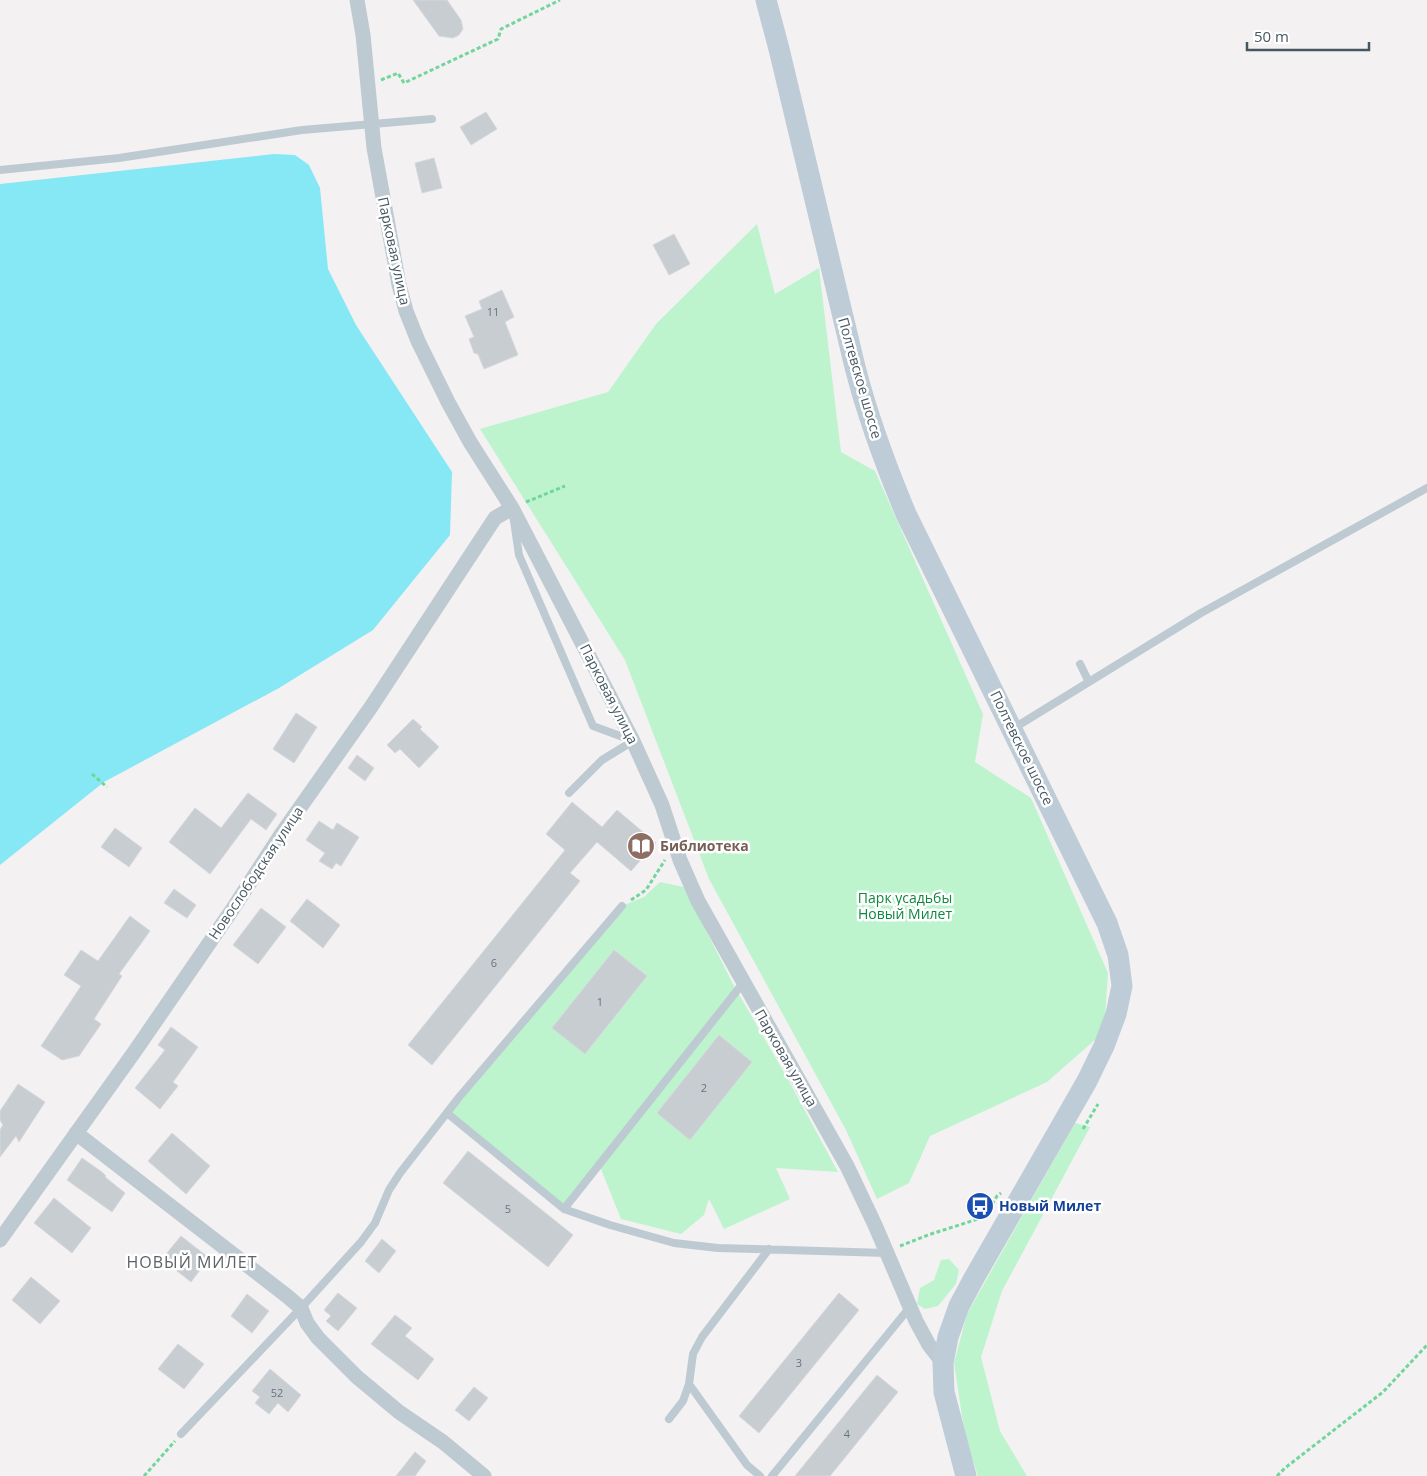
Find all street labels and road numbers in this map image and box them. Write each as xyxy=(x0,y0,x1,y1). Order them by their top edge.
street label: Парковая улица xyxy=(374,195,415,307)
street label: Полтевское шоссе xyxy=(834,315,887,441)
street label: Парковая улица xyxy=(576,641,643,747)
street label: Полтевское шоссе xyxy=(986,687,1058,808)
street label: Новослободская улица xyxy=(204,802,307,943)
street label: Парковая улица xyxy=(751,1005,822,1110)

